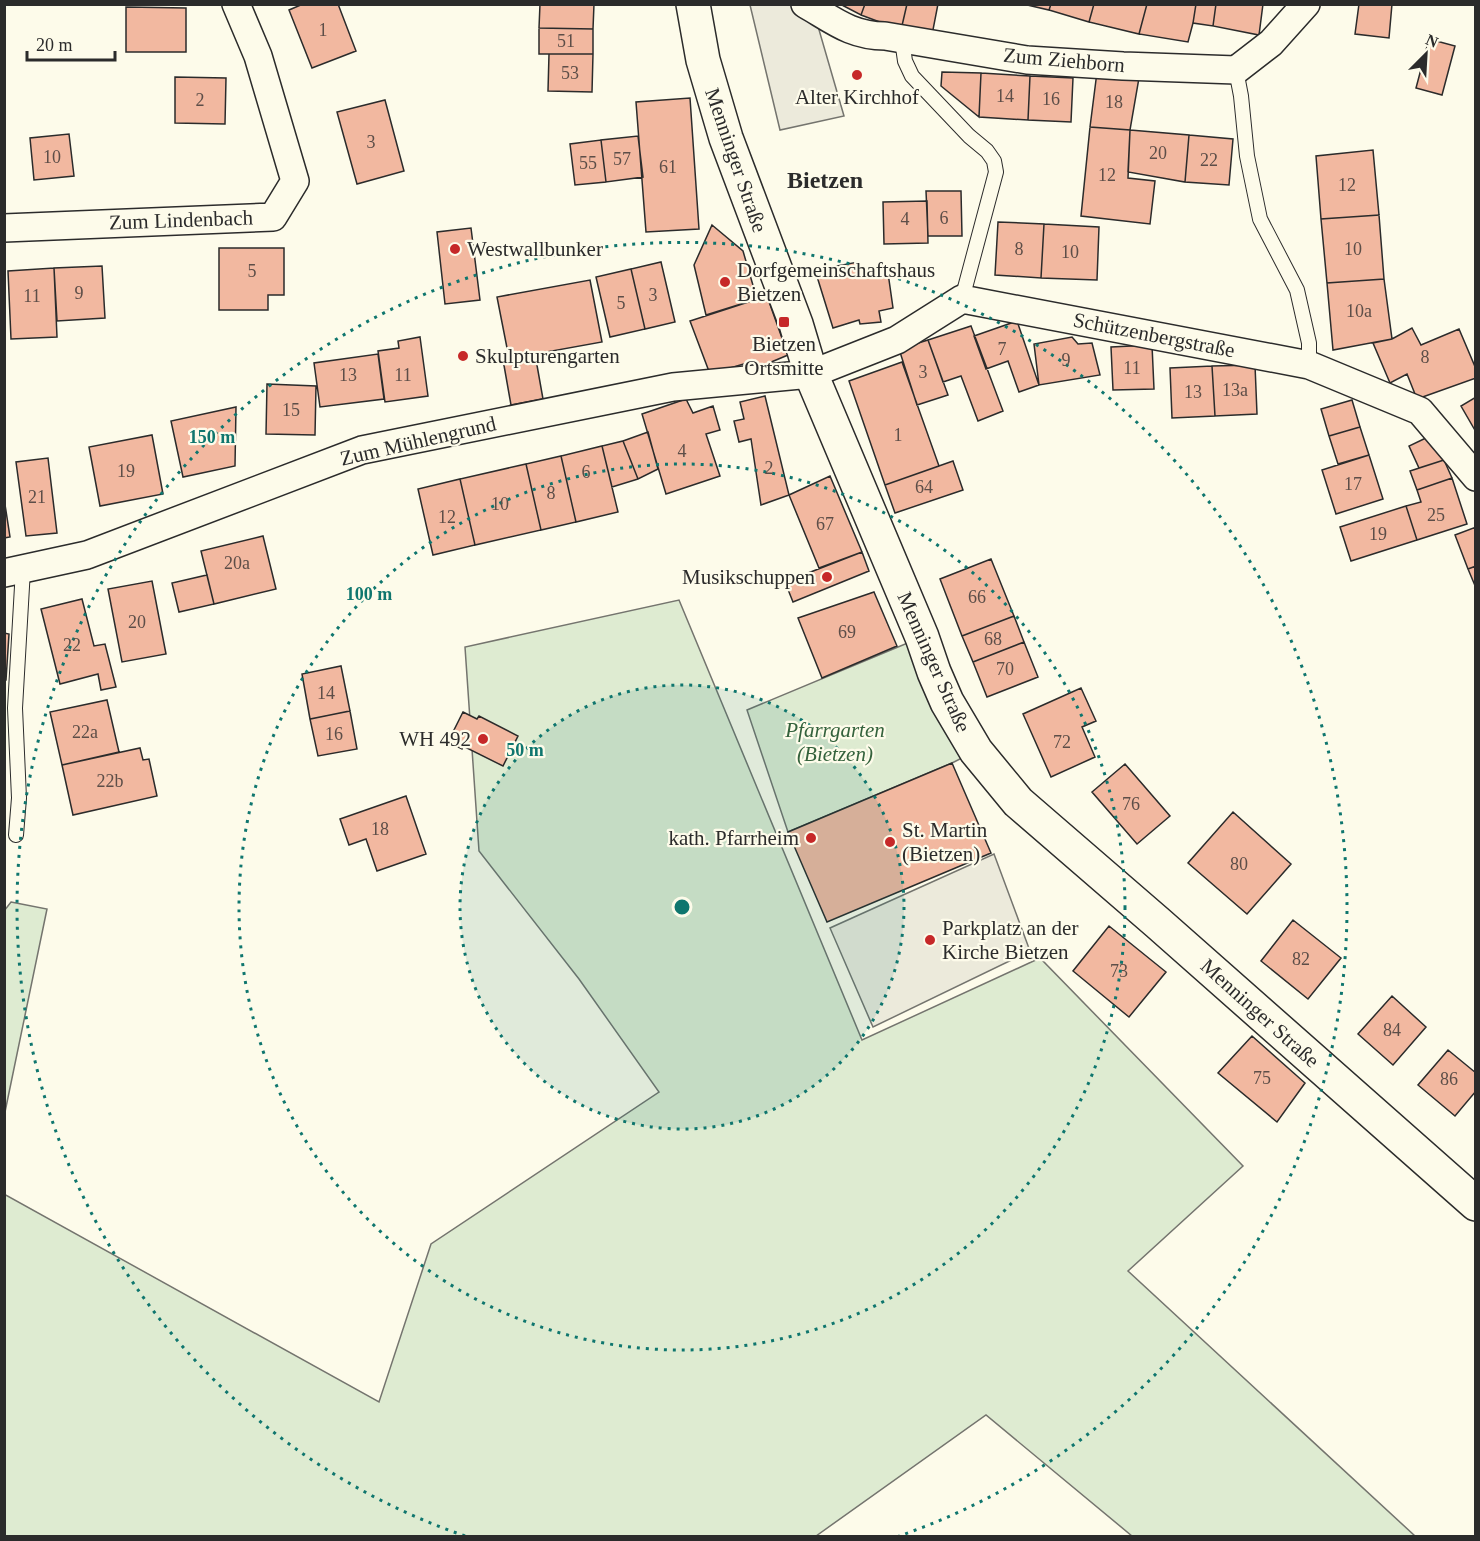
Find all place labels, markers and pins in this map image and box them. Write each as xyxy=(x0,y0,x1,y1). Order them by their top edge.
marker: Alter Kirchhof xyxy=(850,68,864,82)
place label: Alter Kirchhof xyxy=(795,85,919,109)
place label: Westwallbunker xyxy=(467,237,603,261)
marker: Westwallbunker xyxy=(448,242,462,256)
place label: Dorfgemeinschaftshaus Bietzen xyxy=(737,258,935,306)
marker: Dorfgemeinschaftshaus Bietzen xyxy=(718,275,732,289)
marker: Bietzen Ortsmitte xyxy=(777,315,791,329)
place label: Bietzen Ortsmitte xyxy=(744,332,824,380)
place label: Skulpturengarten xyxy=(475,344,620,368)
marker: Skulpturengarten xyxy=(456,349,470,363)
place label: Musikschuppen xyxy=(682,565,815,589)
marker: Musikschuppen xyxy=(820,570,834,584)
place label: WH 492 xyxy=(399,727,471,751)
marker: WH 492 xyxy=(476,732,490,746)
place label: St. Martin (Bietzen) xyxy=(902,818,988,866)
place label: kath. Pfarrheim xyxy=(668,826,799,850)
marker: kath. Pfarrheim xyxy=(804,831,818,845)
marker: St. Martin (Bietzen) xyxy=(883,835,897,849)
centre of rings xyxy=(672,897,692,917)
place label: Parkplatz an der Kirche Bietzen xyxy=(942,916,1078,964)
marker: Parkplatz an der Kirche Bietzen xyxy=(923,933,937,947)

